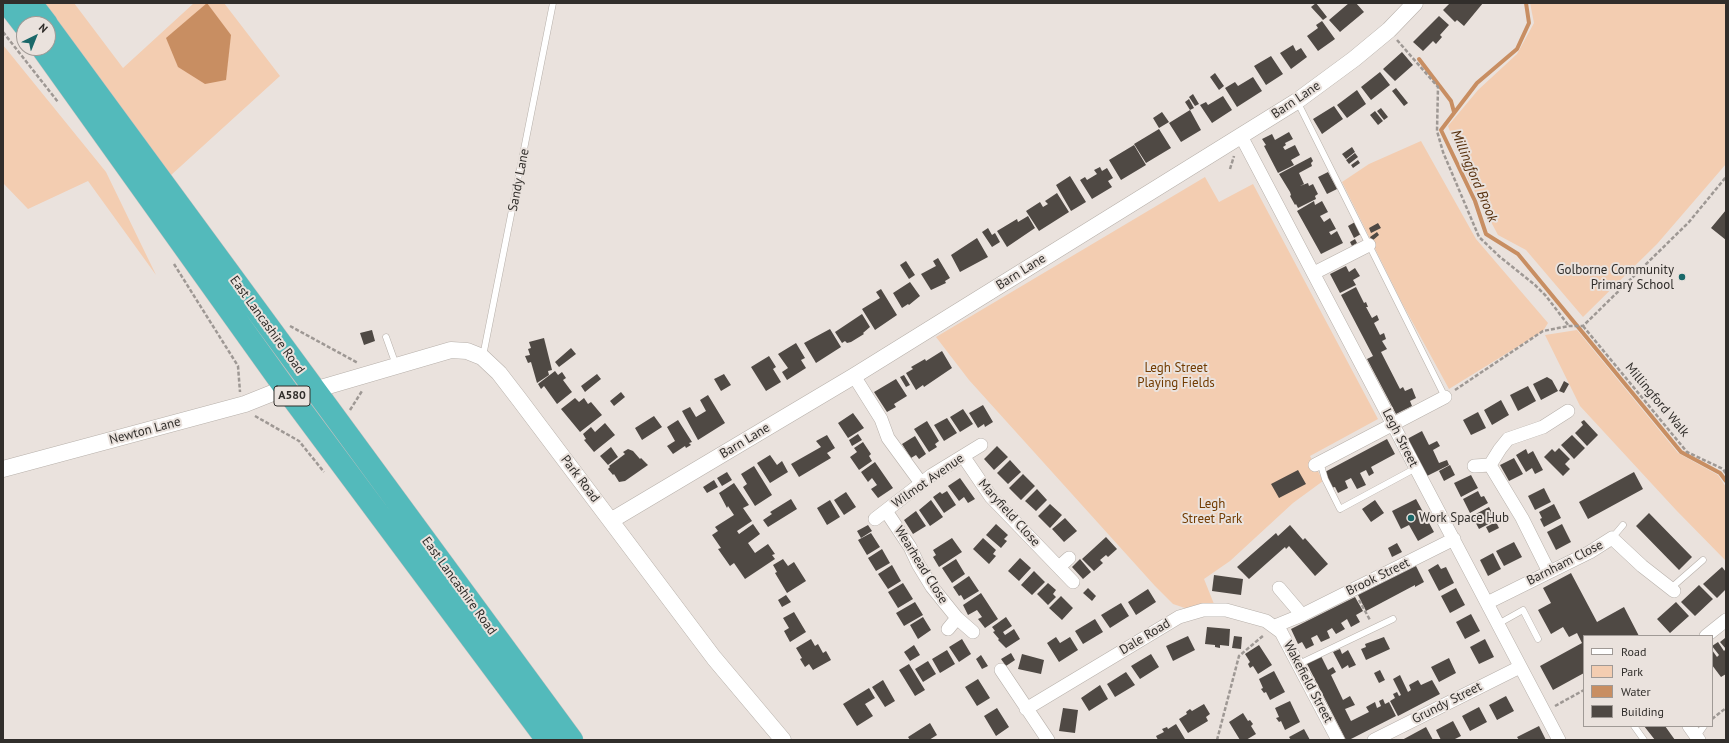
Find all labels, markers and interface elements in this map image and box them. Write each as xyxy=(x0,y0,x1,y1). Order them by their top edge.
north arrow xyxy=(16,16,56,56)
text: N xyxy=(36,20,51,36)
street label: Barn Lane xyxy=(1269,78,1323,122)
water label: Millingford Brook xyxy=(1447,127,1501,225)
street label: Sandy Lane xyxy=(505,147,533,213)
street label: Barn Lane xyxy=(993,251,1049,293)
place label: Golborne Community Primary School xyxy=(1557,262,1674,293)
marker: Golborne Community Primary School xyxy=(1677,272,1687,282)
street label: East Lancashire Road xyxy=(226,273,308,377)
park label: Legh Street Playing Fields xyxy=(1137,360,1215,391)
street label: Millingford Walk xyxy=(1622,360,1692,440)
road number: A580 xyxy=(274,386,310,406)
street label: Legh Street xyxy=(1379,406,1421,470)
street label: Newton Lane xyxy=(108,414,182,448)
street label: Barn Lane xyxy=(717,420,773,462)
street label: Wilmot Avenue xyxy=(889,451,967,511)
street label: Park Road xyxy=(557,452,603,506)
street label: Maryfield Close xyxy=(975,476,1043,550)
park label: Legh Street Park xyxy=(1182,496,1242,527)
place label: Work Space Hub xyxy=(1419,510,1509,526)
marker: Work Space Hub xyxy=(1406,513,1416,523)
street label: Wearhead Close xyxy=(891,523,951,607)
street label: East Lancashire Road xyxy=(418,534,500,638)
street label: Barnham Close xyxy=(1524,537,1606,589)
street label: Brook Street xyxy=(1344,555,1412,599)
street label: Dale Road xyxy=(1117,616,1173,658)
legend xyxy=(1583,635,1713,727)
street label: Wakefield Street xyxy=(1280,638,1336,726)
text: Road xyxy=(1621,644,1646,659)
text: Park xyxy=(1621,664,1643,679)
street label: Grundy Street xyxy=(1410,679,1484,727)
text: Water xyxy=(1621,684,1651,699)
text: Building xyxy=(1621,704,1664,719)

